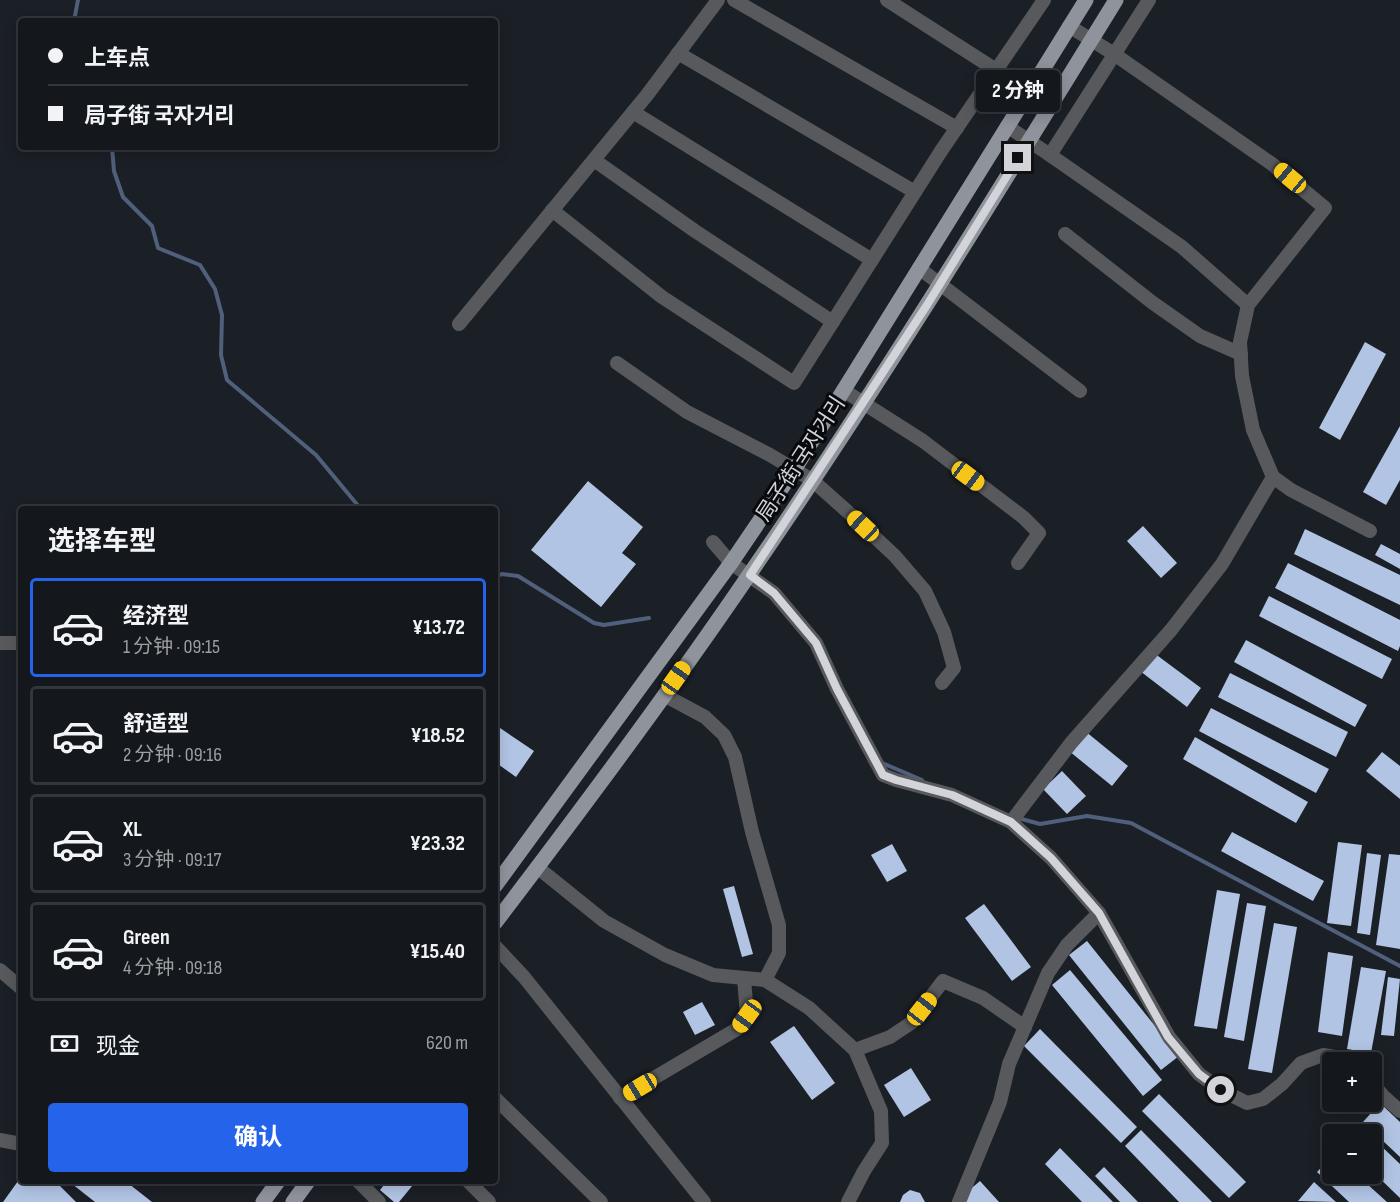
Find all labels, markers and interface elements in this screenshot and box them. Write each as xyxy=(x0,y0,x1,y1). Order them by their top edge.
text: 上车点 xyxy=(84,45,150,72)
callout: 2 分钟 xyxy=(976,71,1060,113)
text: 2 分钟 xyxy=(992,79,1044,103)
text: 局子街 국자거리 xyxy=(84,103,234,130)
route end xyxy=(1004,144,1031,171)
car xyxy=(1270,160,1310,196)
street label: 局子街 국자거리 xyxy=(751,392,851,526)
car xyxy=(948,458,988,494)
car xyxy=(844,507,882,545)
text: 选择车型 xyxy=(48,526,156,558)
icon: car xyxy=(51,601,105,655)
text: 经济型 xyxy=(123,603,189,630)
text: ¥13.72 xyxy=(412,614,465,641)
text: 1 分钟 · 09:15 xyxy=(123,635,220,659)
car xyxy=(658,658,694,698)
icon: car xyxy=(51,709,105,763)
text: 舒适型 xyxy=(123,711,189,738)
text: ¥18.52 xyxy=(410,722,465,749)
text: 2 分钟 · 09:16 xyxy=(123,743,222,767)
text: XL xyxy=(123,816,142,843)
icon: car xyxy=(51,817,105,871)
text: ¥23.32 xyxy=(410,830,465,857)
text: 3 分钟 · 09:17 xyxy=(123,848,221,872)
text: Green xyxy=(123,924,170,951)
icon: car xyxy=(51,925,105,979)
text: ¥15.40 xyxy=(410,938,465,965)
text: 4 分钟 · 09:18 xyxy=(123,956,222,980)
car xyxy=(904,989,940,1029)
car xyxy=(729,996,765,1036)
icon: cash xyxy=(48,1027,81,1060)
text: 620 m xyxy=(426,1031,468,1055)
text: 现金 xyxy=(96,1033,140,1060)
map controls xyxy=(1322,1052,1382,1184)
button: + xyxy=(1322,1052,1382,1112)
car xyxy=(620,1070,660,1104)
route start xyxy=(1207,1076,1234,1103)
button: 确认 xyxy=(48,1103,468,1172)
button: − xyxy=(1322,1124,1382,1184)

